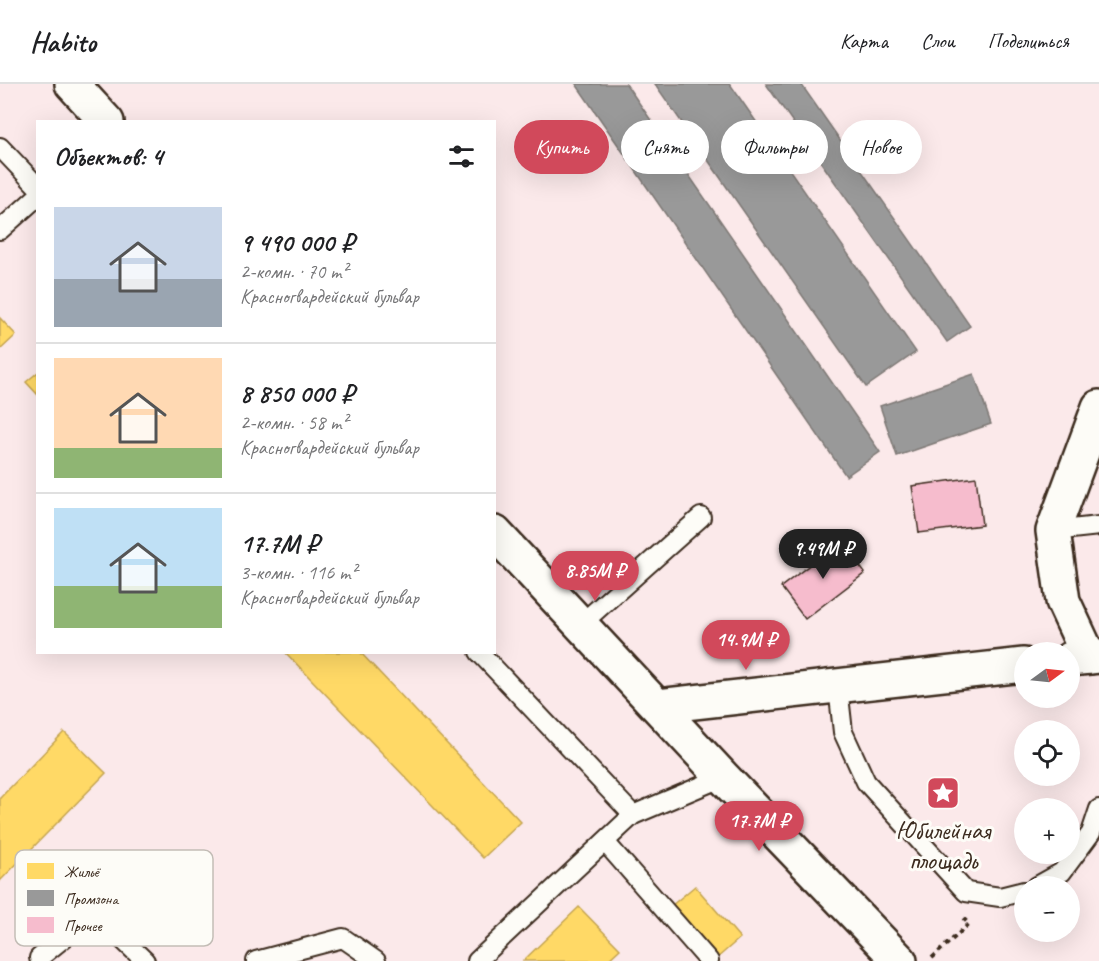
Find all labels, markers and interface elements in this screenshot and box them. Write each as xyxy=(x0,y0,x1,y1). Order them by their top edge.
text: Habito xyxy=(30,24,96,59)
text: Карта xyxy=(840,28,888,54)
text: Слои xyxy=(921,28,955,54)
text: Поделиться xyxy=(988,28,1069,54)
chip: Купить xyxy=(514,120,609,174)
chip: Снять xyxy=(621,120,709,174)
chip: Фильтры xyxy=(721,120,828,174)
chip: Новое xyxy=(840,120,922,174)
text: Объектов: 4 xyxy=(54,140,163,173)
icon: filters xyxy=(445,140,478,173)
text: 9 490 000 ₽ xyxy=(240,226,354,259)
icon: home xyxy=(102,231,174,303)
text: 2-комн. · 70 m² xyxy=(240,259,348,284)
text: Красногвардейский бульвар xyxy=(240,284,419,309)
text: 8 850 000 ₽ xyxy=(240,377,354,410)
icon: home xyxy=(102,382,174,454)
text: 2-комн. · 58 m² xyxy=(240,410,348,435)
text: Красногвардейский бульвар xyxy=(240,435,419,460)
text: 17.7M ₽ xyxy=(240,527,319,560)
pin: 9.49M ₽ xyxy=(768,529,878,580)
icon: home xyxy=(102,532,174,604)
text: 9.49M ₽ xyxy=(793,536,853,561)
pin: 8.85M ₽ xyxy=(540,551,650,602)
text: 8.85M ₽ xyxy=(565,558,625,583)
text: 3-комн. · 116 m² xyxy=(240,560,357,585)
text: Красногвардейский бульвар xyxy=(240,585,419,610)
pin: 14.9M ₽ xyxy=(691,620,801,671)
text: 14.9M ₽ xyxy=(716,627,776,652)
north arrow xyxy=(1014,642,1080,708)
map controls xyxy=(1014,642,1080,942)
button: locate xyxy=(1014,720,1080,786)
place icon: Юбилейная площадь xyxy=(925,775,961,811)
button: + xyxy=(1014,798,1080,864)
pin: 17.7M ₽ xyxy=(704,801,814,852)
text: 17.7M ₽ xyxy=(729,808,789,833)
place label: Юбилейная площадь xyxy=(896,814,992,877)
legend xyxy=(15,850,213,946)
text: Жильё xyxy=(64,862,102,882)
button: − xyxy=(1014,876,1080,942)
text: Промзона xyxy=(64,889,119,909)
text: Прочее xyxy=(64,916,103,936)

